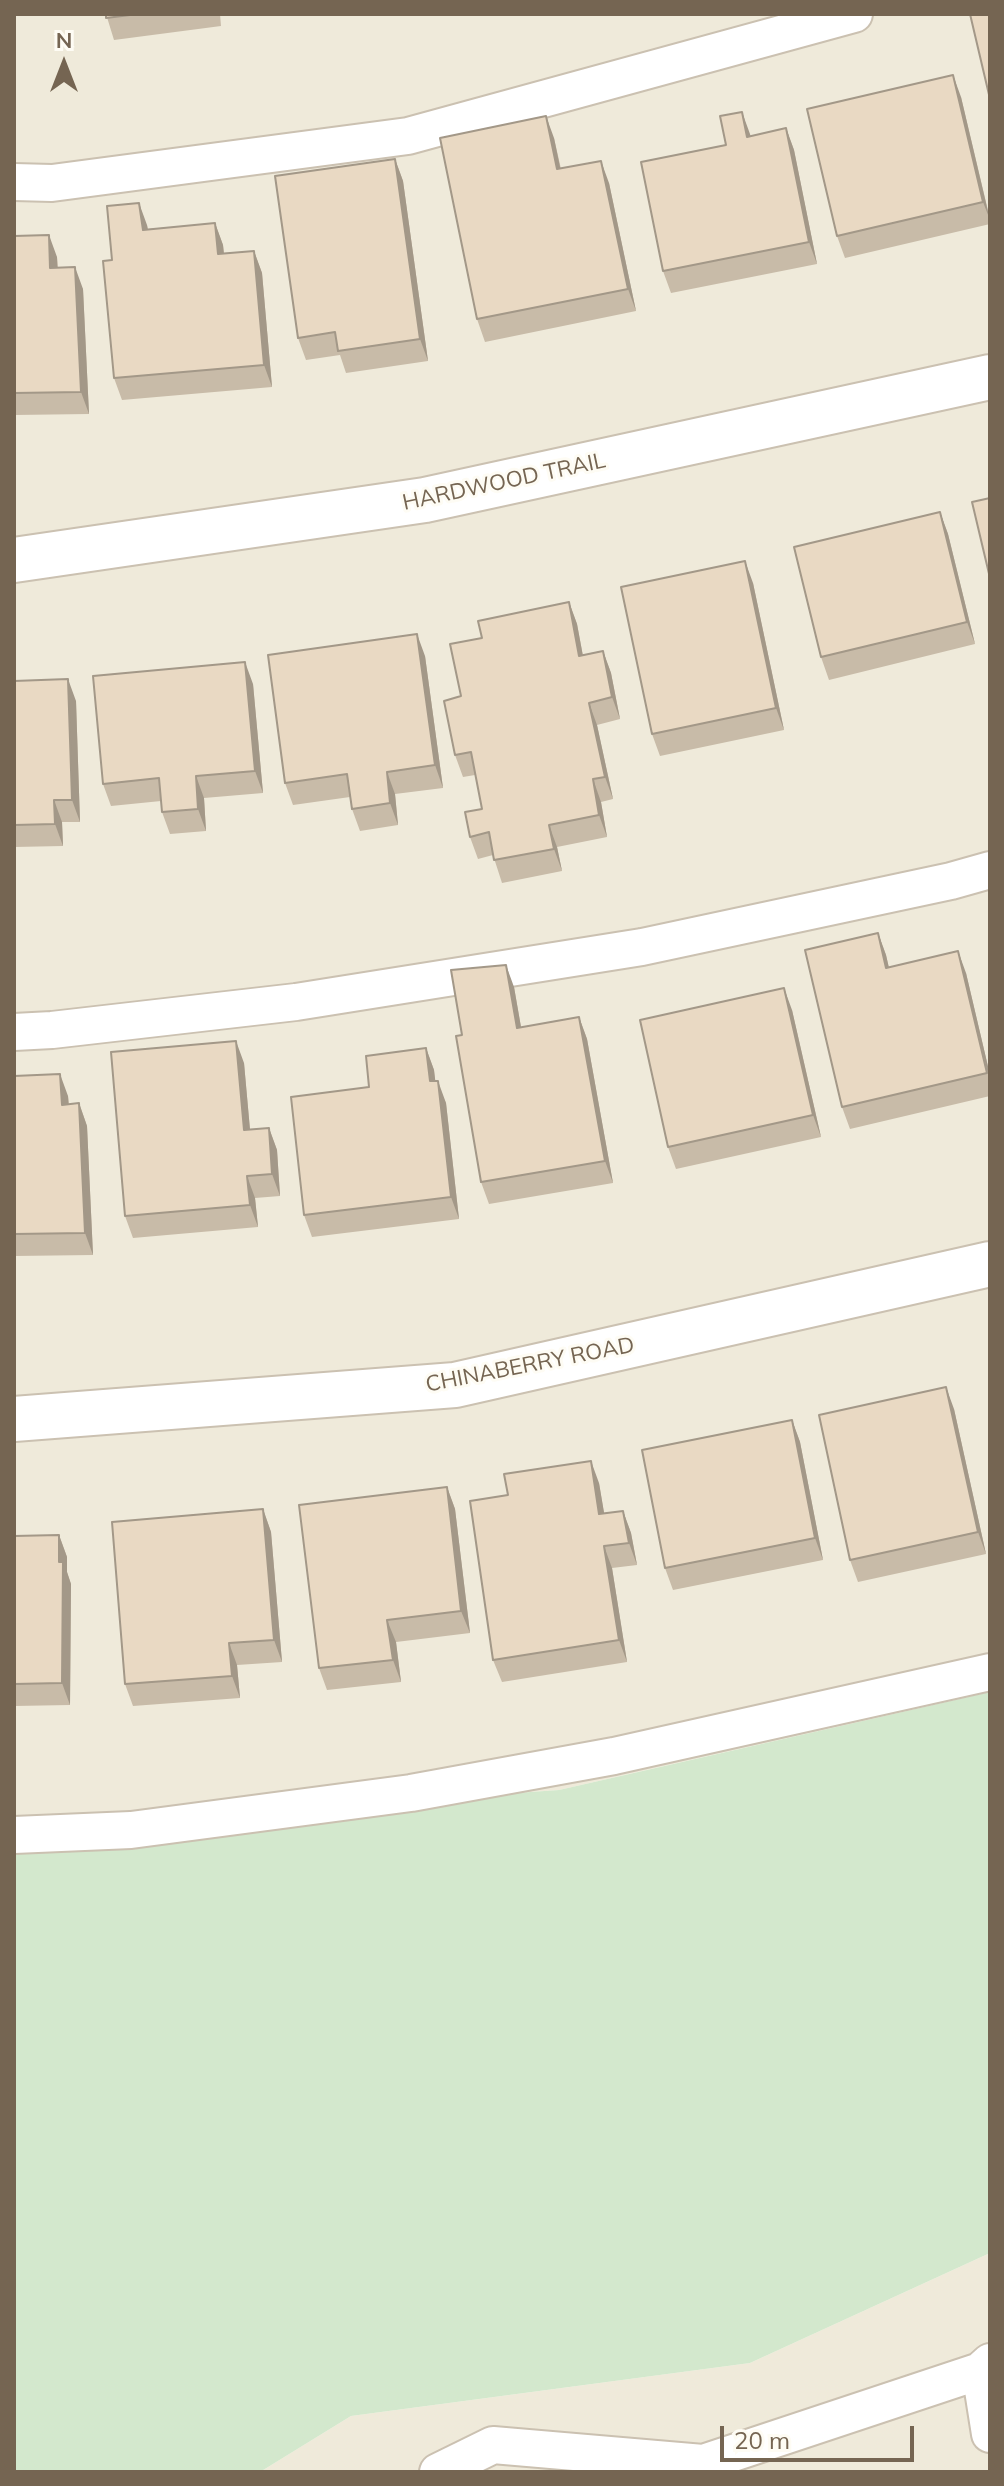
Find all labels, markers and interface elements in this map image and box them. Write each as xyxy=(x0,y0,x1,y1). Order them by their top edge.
north arrow xyxy=(24,24,104,104)
text: N xyxy=(56,26,72,54)
street label: HARDWOOD TRAIL xyxy=(400,448,608,516)
street label: CHINABERRY ROAD xyxy=(423,1332,637,1398)
scale bar xyxy=(724,2410,918,2460)
text: 20 m xyxy=(734,2425,790,2455)

